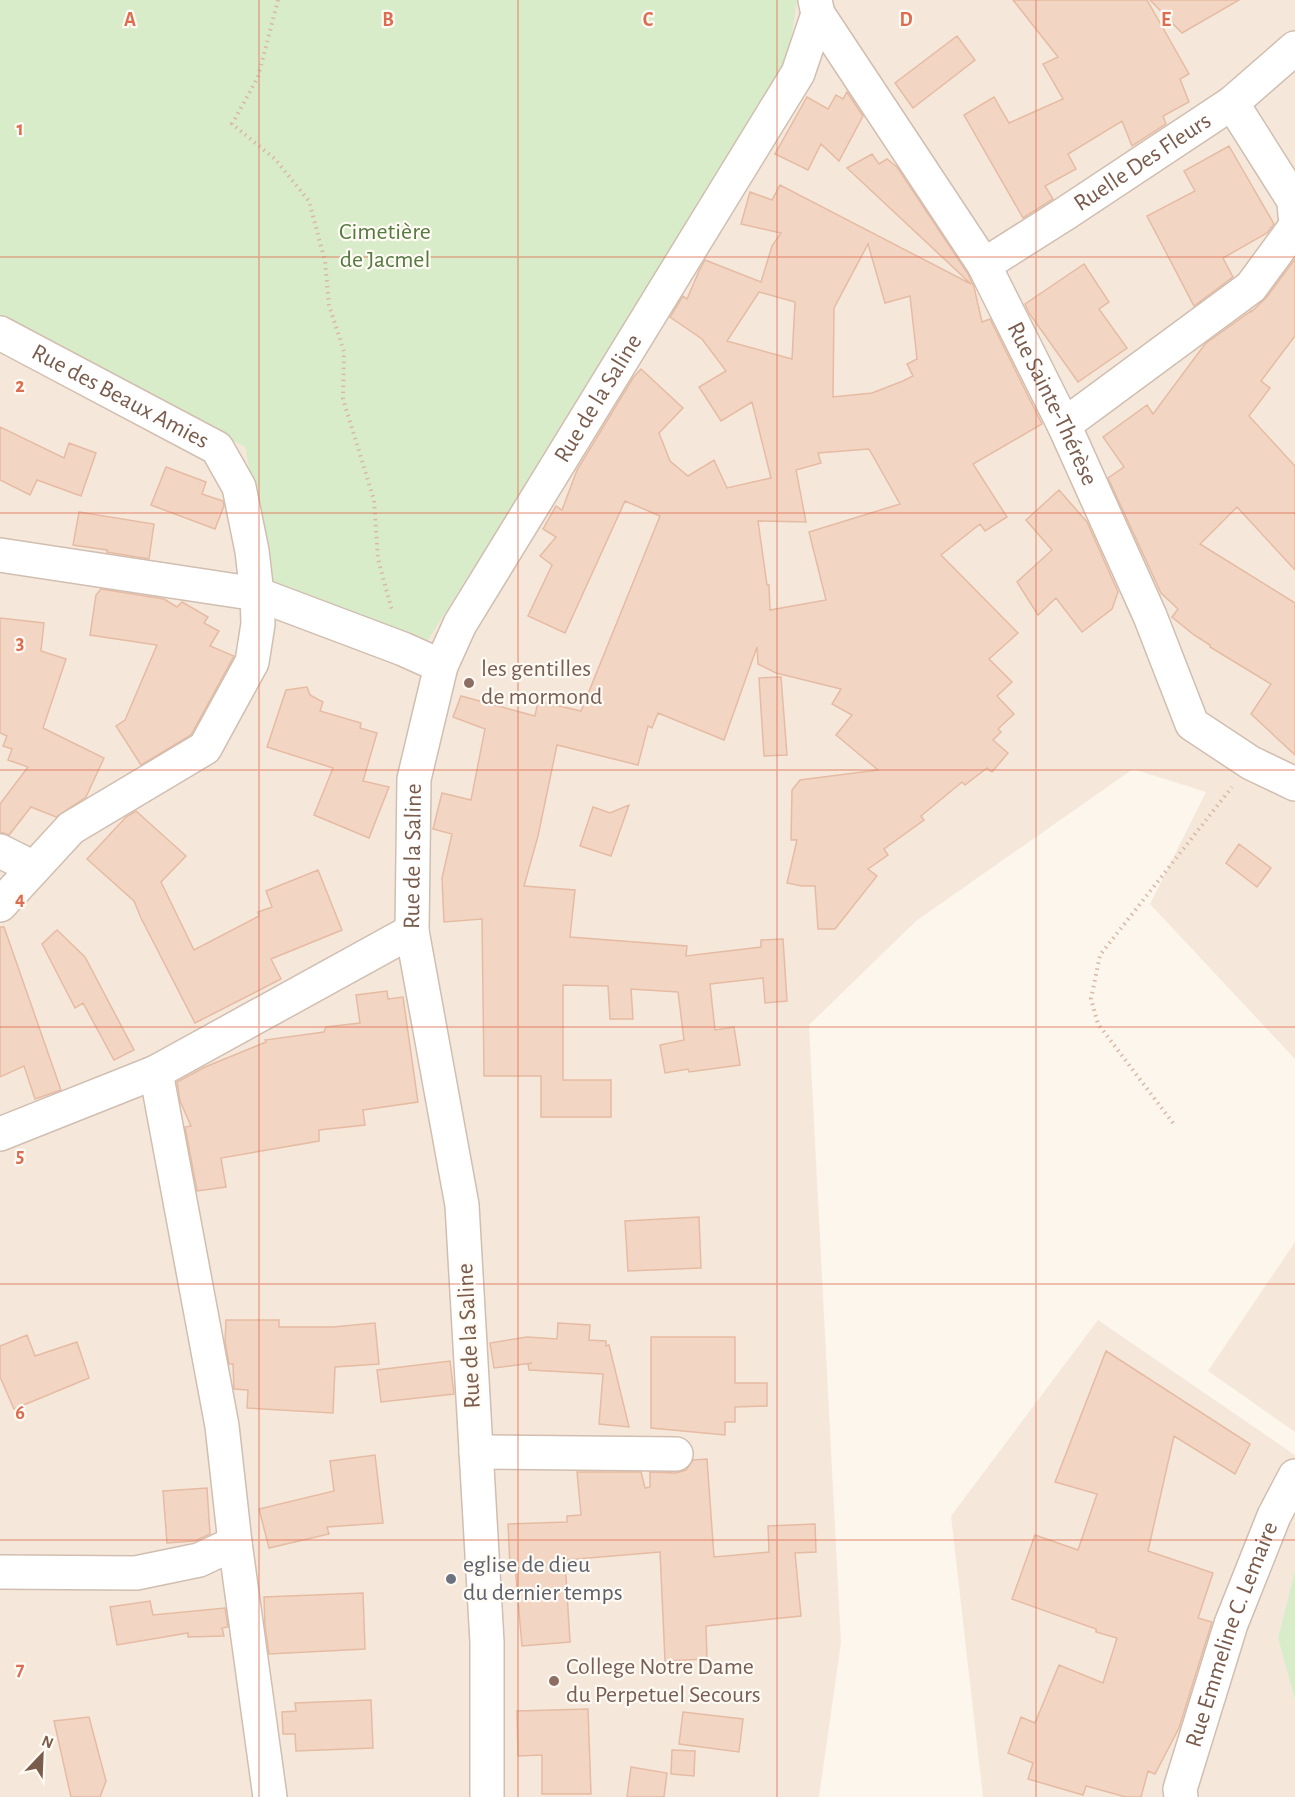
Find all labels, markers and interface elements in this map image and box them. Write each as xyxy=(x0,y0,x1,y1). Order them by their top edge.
text: A xyxy=(124,10,136,30)
text: B xyxy=(382,10,394,30)
text: C xyxy=(643,10,654,30)
text: D xyxy=(899,10,913,30)
text: E xyxy=(1161,10,1171,30)
street label: Ruelle Des Fleurs xyxy=(1070,108,1215,216)
text: 1 xyxy=(16,119,24,139)
park label: Cimetière de Jacmel xyxy=(339,220,431,272)
street label: Rue Sainte-Thérèse xyxy=(1003,318,1102,489)
street label: Rue de la Saline xyxy=(550,330,647,467)
street label: Rue des Beaux Amies xyxy=(28,340,213,453)
text: 2 xyxy=(15,376,25,396)
text: 3 xyxy=(16,633,24,653)
place label: les gentilles de mormond xyxy=(481,657,603,709)
marker: les gentilles de mormond xyxy=(462,676,476,690)
street label: Rue de la Saline xyxy=(400,783,426,929)
text: 4 xyxy=(15,889,25,909)
text: 5 xyxy=(16,1146,24,1166)
street label: Rue de la Saline xyxy=(453,1263,485,1409)
text: 6 xyxy=(15,1403,25,1423)
street label: Rue Emmeline C. Lemaire xyxy=(1182,1518,1282,1750)
place label: eglise de dieu du dernier temps xyxy=(463,1553,623,1605)
marker: eglise de dieu du dernier temps xyxy=(444,1572,458,1586)
place label: College Notre Dame du Perpetuel Secours xyxy=(566,1655,761,1707)
text: 7 xyxy=(16,1659,25,1679)
marker: College Notre Dame du Perpetuel Secours xyxy=(547,1674,561,1688)
north arrow xyxy=(12,1725,72,1785)
text: N xyxy=(39,1733,56,1752)

